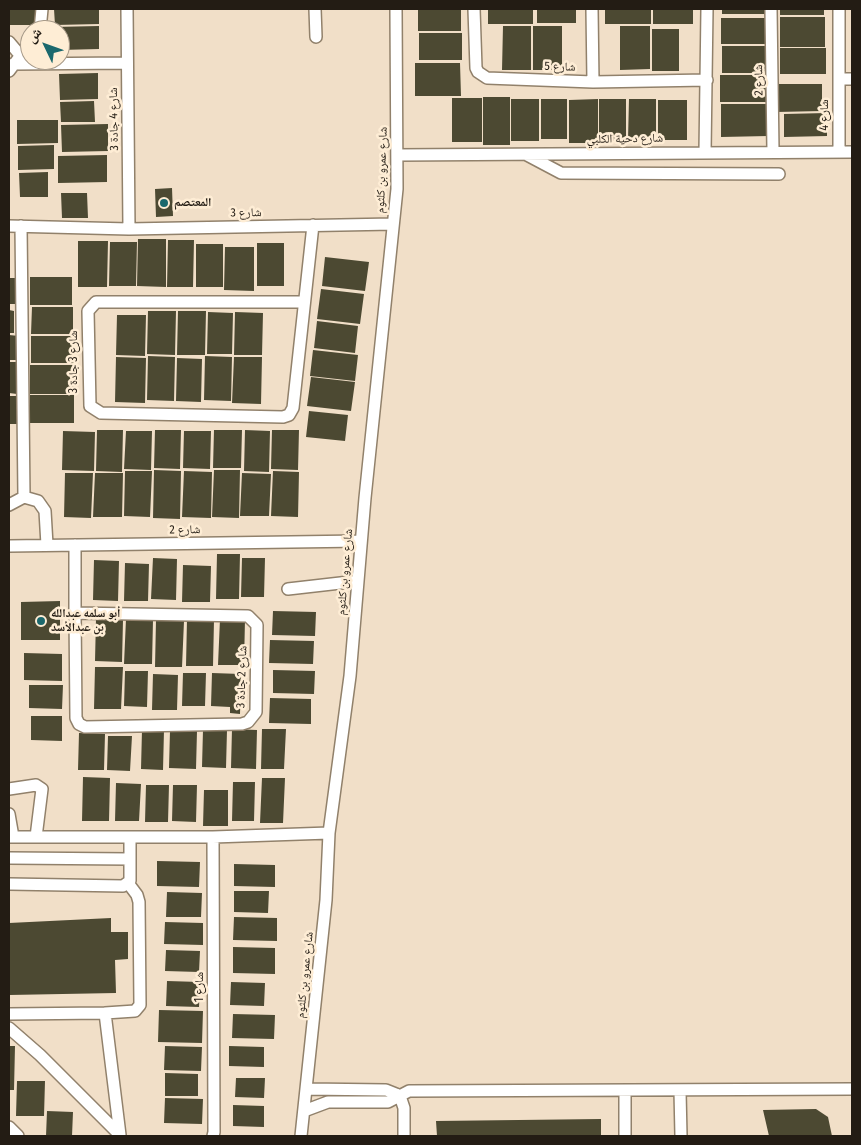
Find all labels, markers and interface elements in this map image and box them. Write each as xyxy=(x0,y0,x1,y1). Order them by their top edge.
north arrow xyxy=(20,20,70,70)
text: ش xyxy=(23,24,46,47)
street label: شارع 5 xyxy=(544,59,576,75)
street label: شارع 2 xyxy=(752,64,766,96)
street label: شارع 4 جادة 3 xyxy=(106,87,122,151)
street label: شارع 4 xyxy=(818,99,832,131)
street label: شارع عمرو بن كلثوم xyxy=(373,126,391,214)
street label: شارع دحية الكلبي xyxy=(587,131,663,147)
place label: المعتصم xyxy=(174,196,211,210)
marker: المعتصم xyxy=(158,197,170,209)
street label: شارع 3 xyxy=(230,206,262,220)
street label: شارع 3 جادة 3 xyxy=(67,331,81,393)
street label: شارع 2 xyxy=(169,523,201,537)
street label: شارع عمرو بن كلثوم xyxy=(334,528,356,616)
place label: أبو سلمه عبدالله بن عبدالأسد xyxy=(51,607,121,635)
marker: أبو سلمه عبدالله بن عبدالأسد xyxy=(35,615,47,627)
street label: شارع 2 جادة 3 xyxy=(234,646,250,708)
street label: شارع عمرو بن كلثوم xyxy=(293,931,317,1019)
street label: شارع 1 xyxy=(193,972,207,1002)

